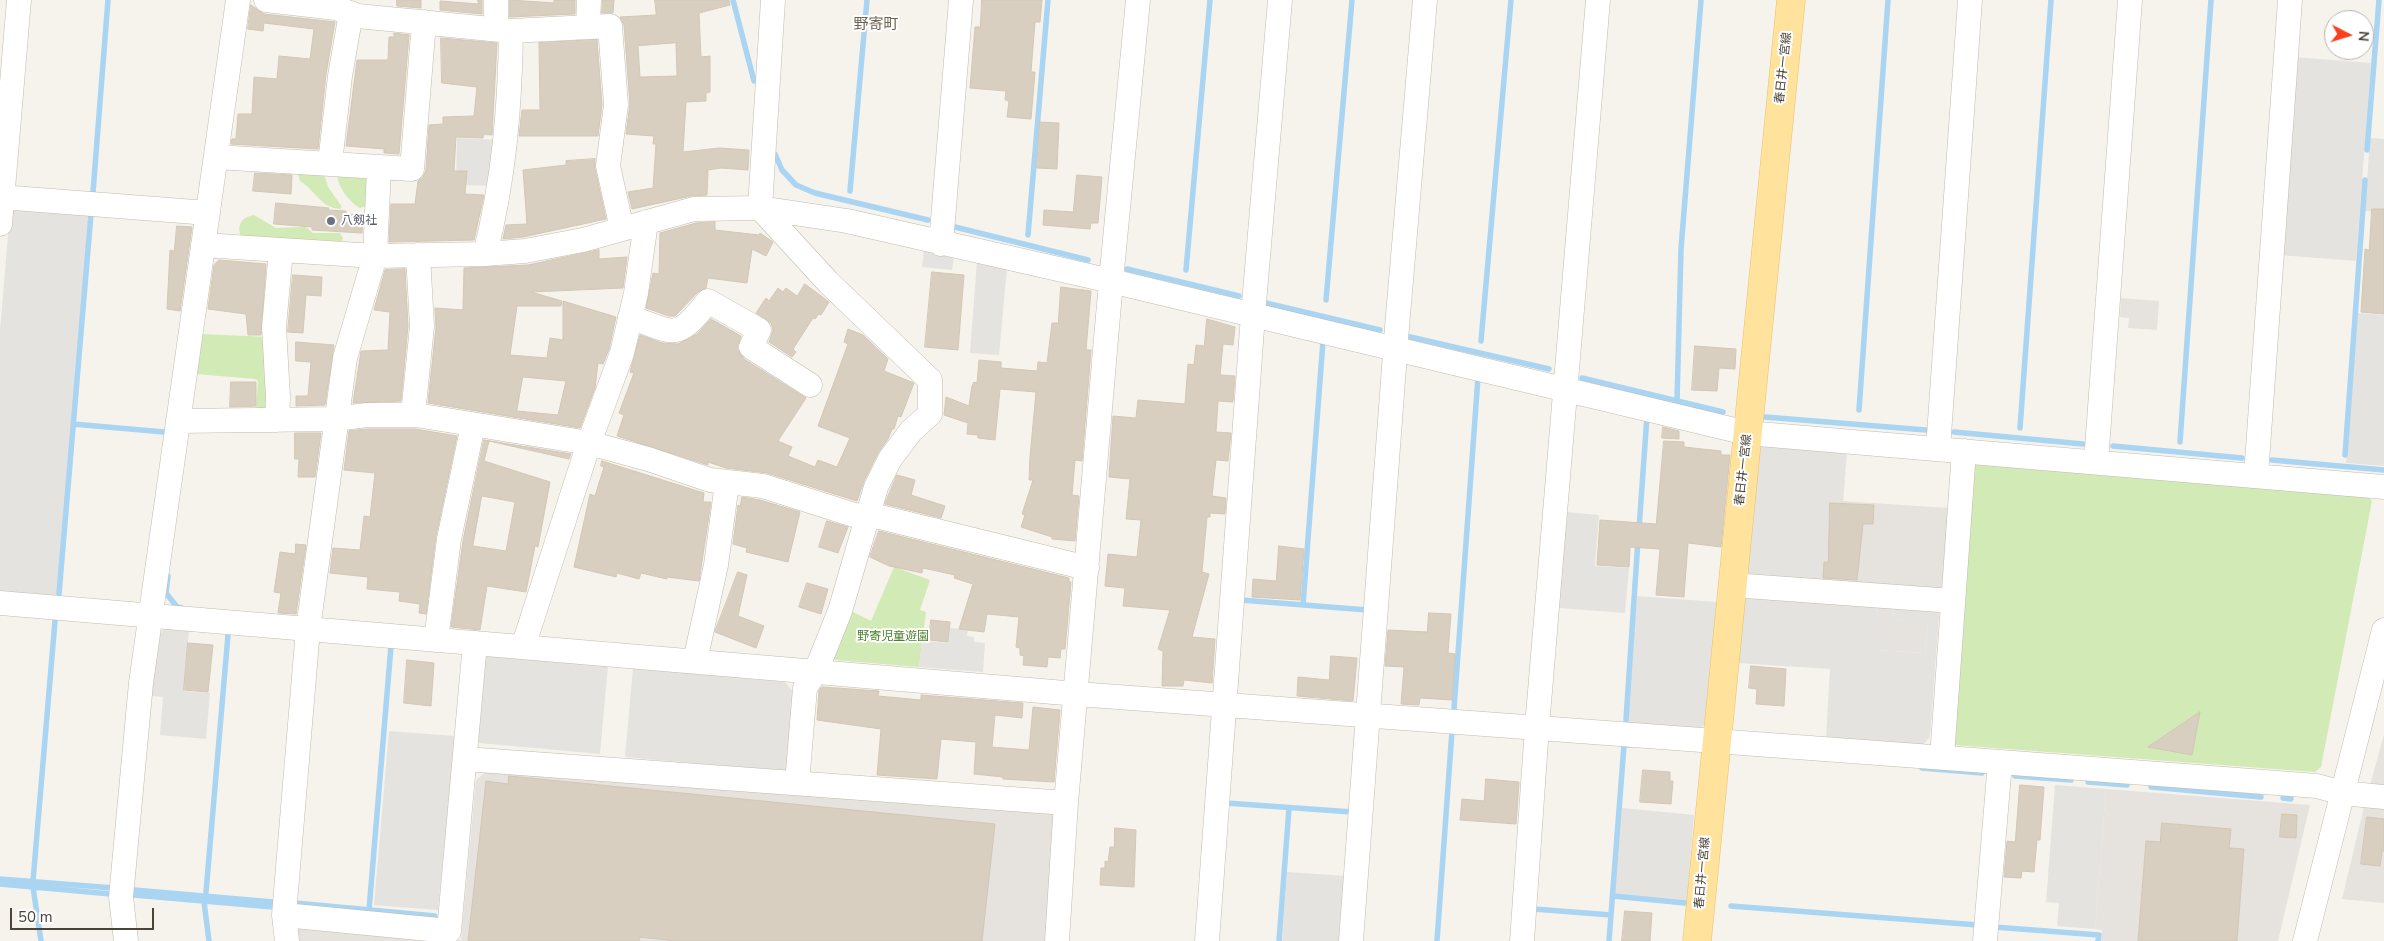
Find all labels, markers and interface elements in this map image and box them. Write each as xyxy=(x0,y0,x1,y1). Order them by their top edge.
north arrow xyxy=(2324,10,2374,60)
district label: 野寄町 xyxy=(854,16,898,34)
text: N xyxy=(2354,30,2373,42)
street label: 春日井一宮線 xyxy=(1773,31,1795,105)
place label: 八剱社 xyxy=(341,214,377,228)
marker: 八剱社 xyxy=(325,215,337,227)
street label: 春日井一宮線 xyxy=(1733,433,1755,507)
park label: 野寄児童遊園 xyxy=(857,630,929,644)
street label: 春日井一宮線 xyxy=(1693,837,1713,909)
scale bar xyxy=(12,898,156,930)
text: 50 m xyxy=(18,907,53,927)

